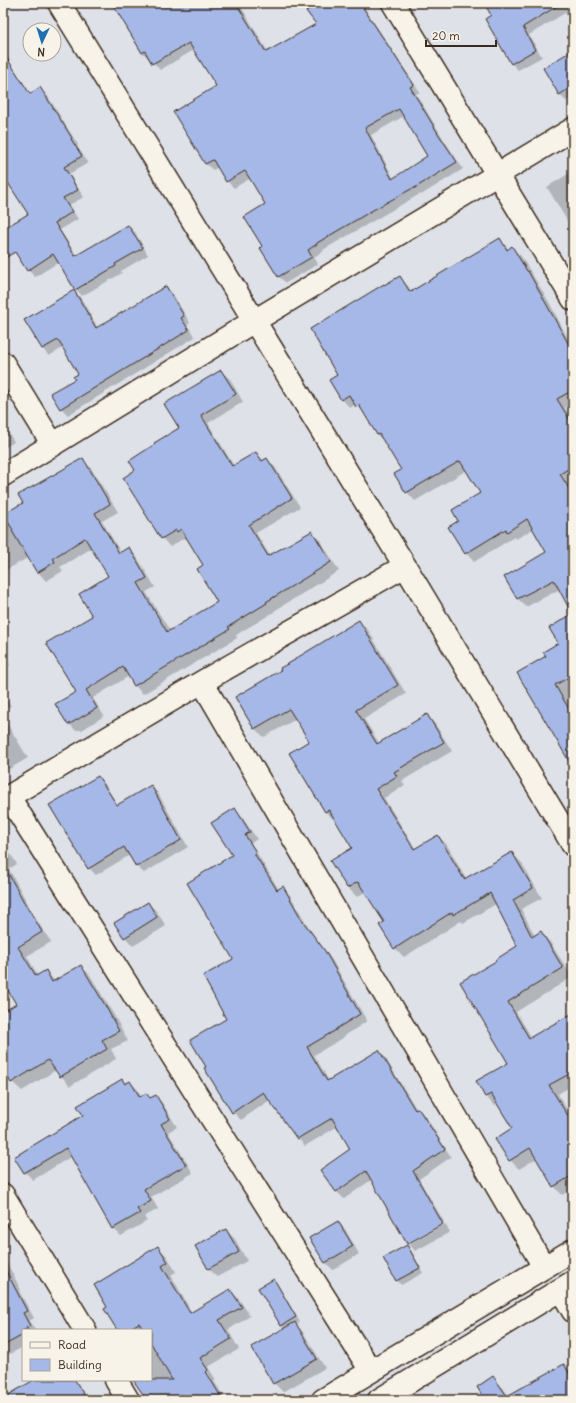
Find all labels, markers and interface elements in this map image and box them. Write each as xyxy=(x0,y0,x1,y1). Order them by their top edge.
north arrow xyxy=(22,22,62,62)
scale bar xyxy=(426,22,496,48)
text: 20 m xyxy=(432,28,460,43)
text: N xyxy=(37,45,46,59)
legend xyxy=(22,1329,152,1381)
text: Road xyxy=(58,1337,86,1352)
text: Building xyxy=(58,1357,102,1372)

